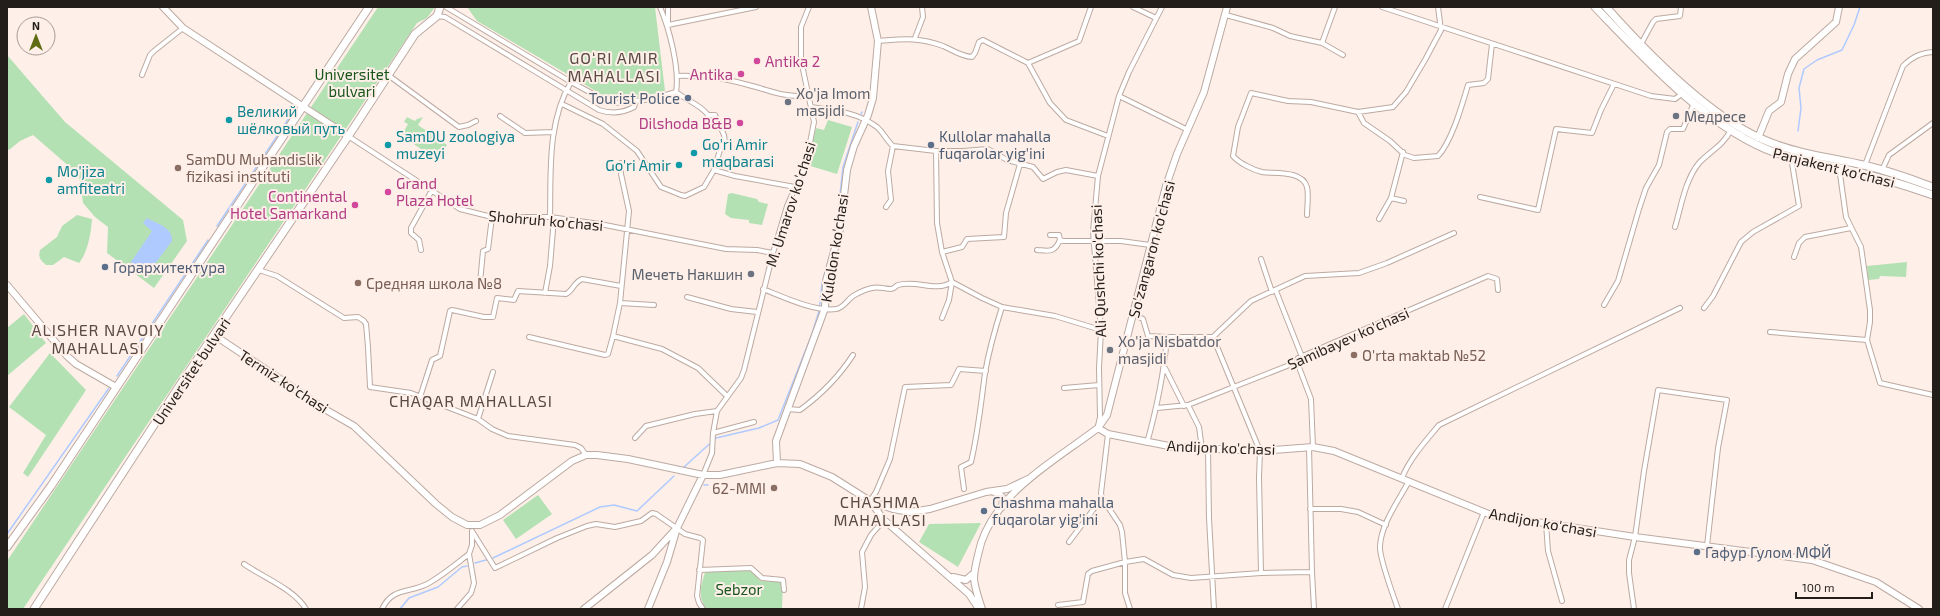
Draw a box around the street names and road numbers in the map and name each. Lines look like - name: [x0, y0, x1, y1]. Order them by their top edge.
- street label: M. Umarov ko'chasi: [761, 139, 819, 269]
- street label: Panjakent ko'chasi: [1771, 143, 1897, 192]
- street label: So'zangaron ko'chasi: [1124, 178, 1178, 320]
- street label: Kulolon ko'chasi: [817, 193, 851, 303]
- street label: Ali Qushchi ko'chasi: [1087, 204, 1110, 338]
- street label: Shohruh ko'chasi: [488, 206, 604, 234]
- street label: Samibayev ko'chasi: [1284, 303, 1412, 373]
- street label: Universitet bulvari: [148, 314, 234, 428]
- street label: Termiz ko'chasi: [236, 345, 332, 417]
- street label: Andijon ko'chasi: [1166, 436, 1276, 459]
- street label: Andijon ko'chasi: [1488, 504, 1598, 541]

